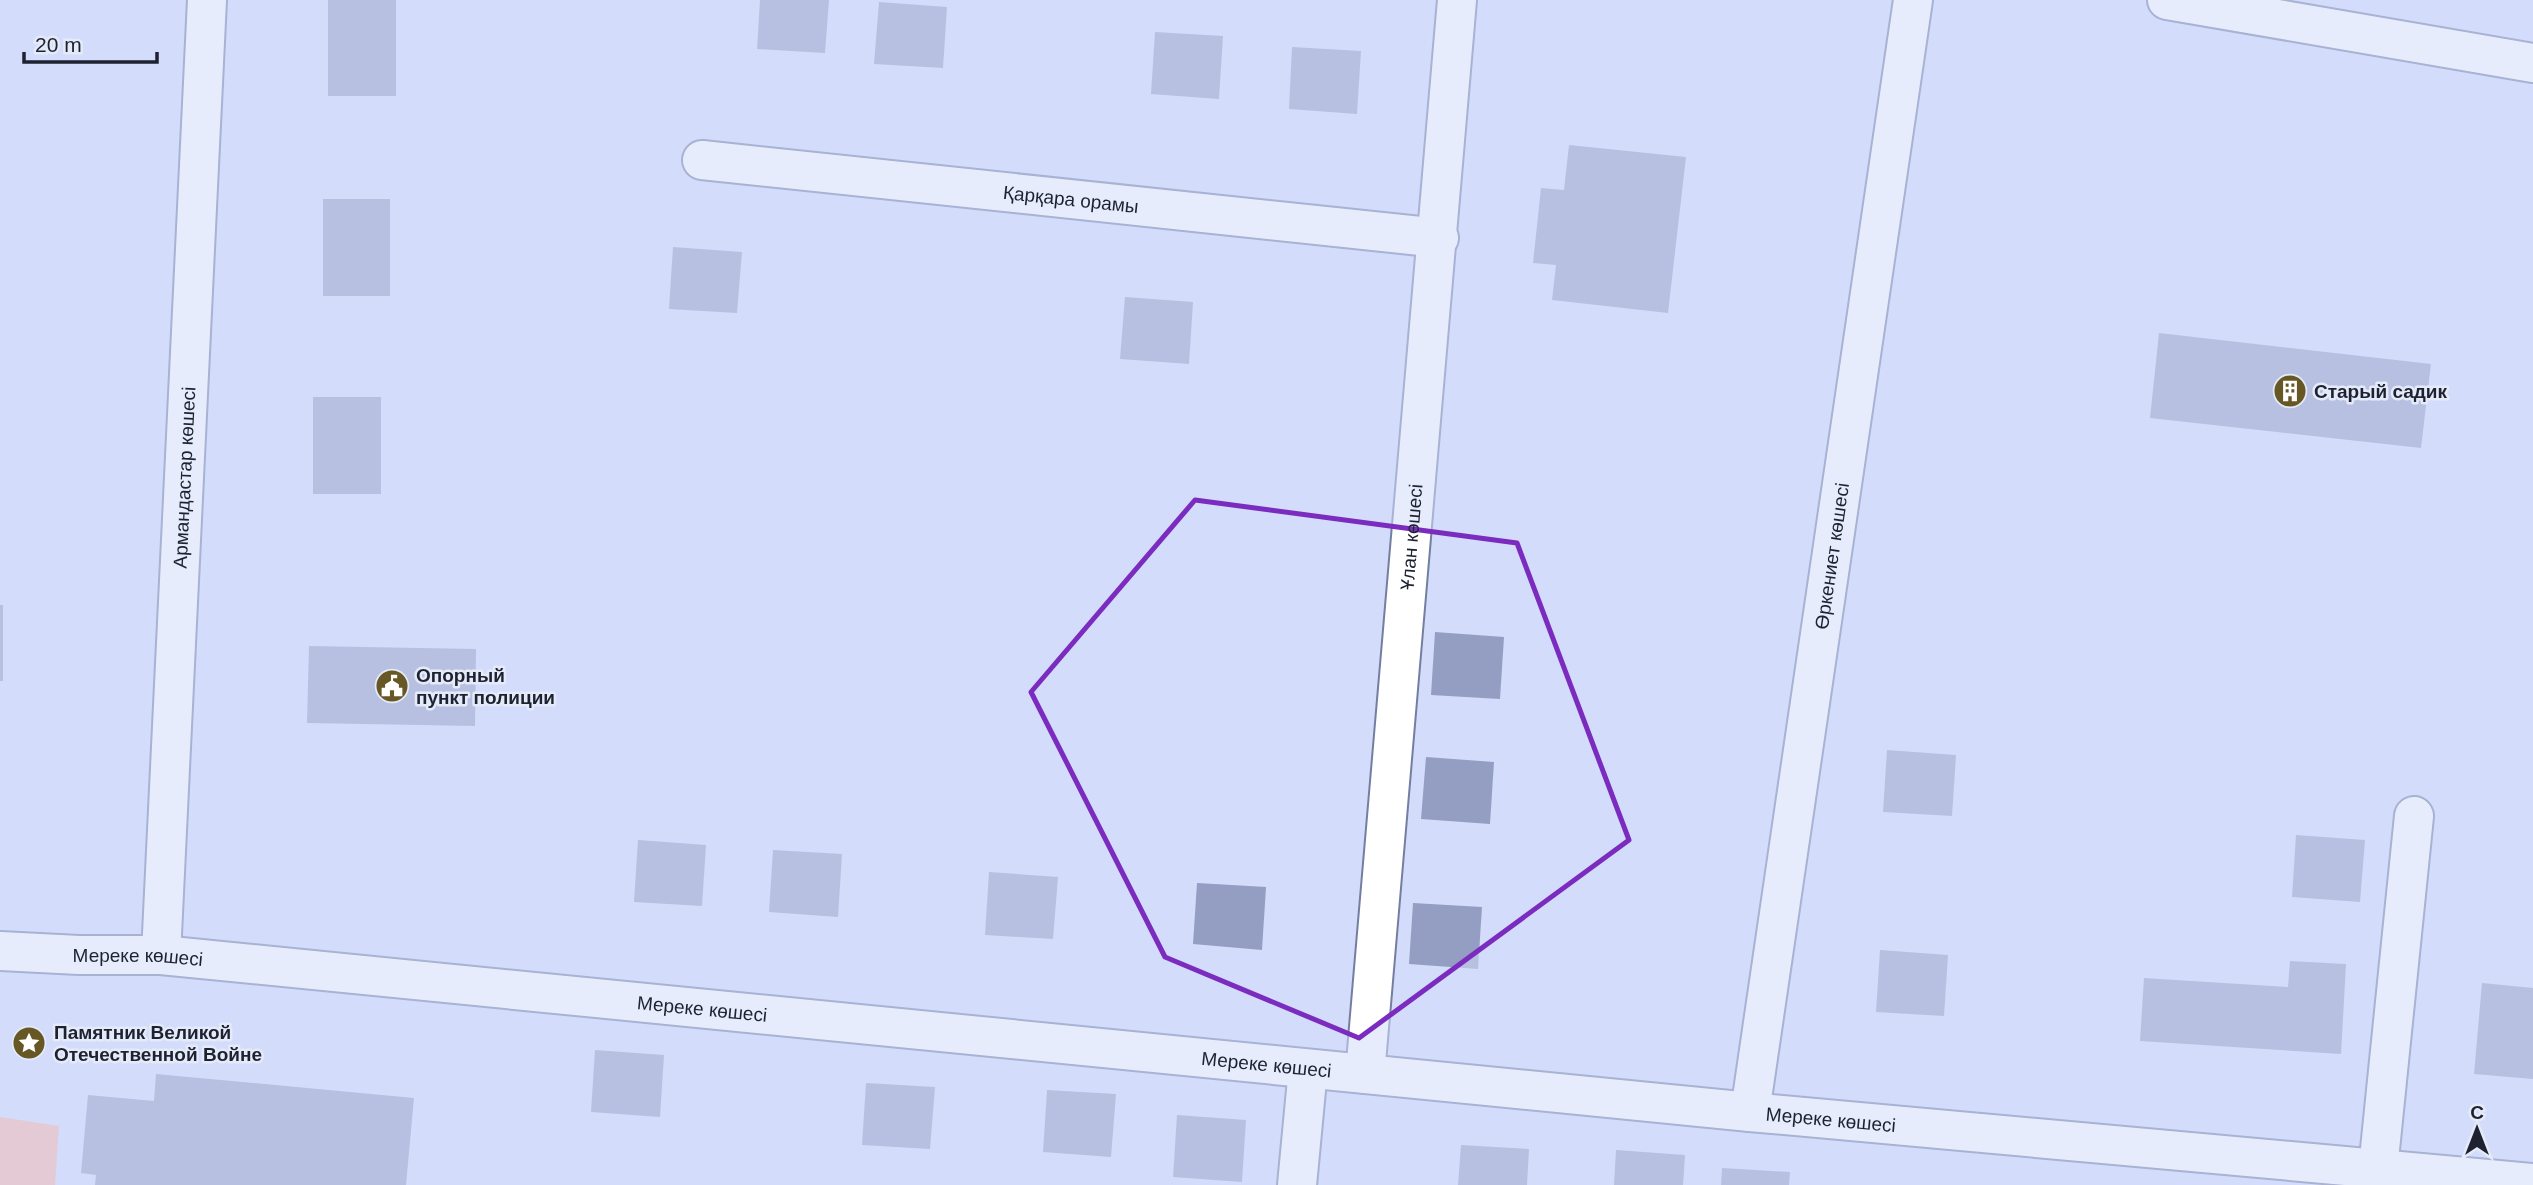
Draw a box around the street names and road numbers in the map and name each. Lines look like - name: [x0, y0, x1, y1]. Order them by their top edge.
- street label: Қарқара орамы: [1002, 181, 1140, 217]
- street label: Армандастар көшесі: [169, 386, 199, 569]
- street label: Өркениет көшесі: [1810, 481, 1853, 631]
- street label: Ұлан көшесі: [1396, 483, 1426, 591]
- street label: Мереке көшесі: [73, 945, 204, 970]
- street label: Мереке көшесі: [636, 992, 768, 1025]
- street label: Мереке көшесі: [1200, 1047, 1333, 1081]
- street label: Мереке көшесі: [1765, 1103, 1897, 1136]

